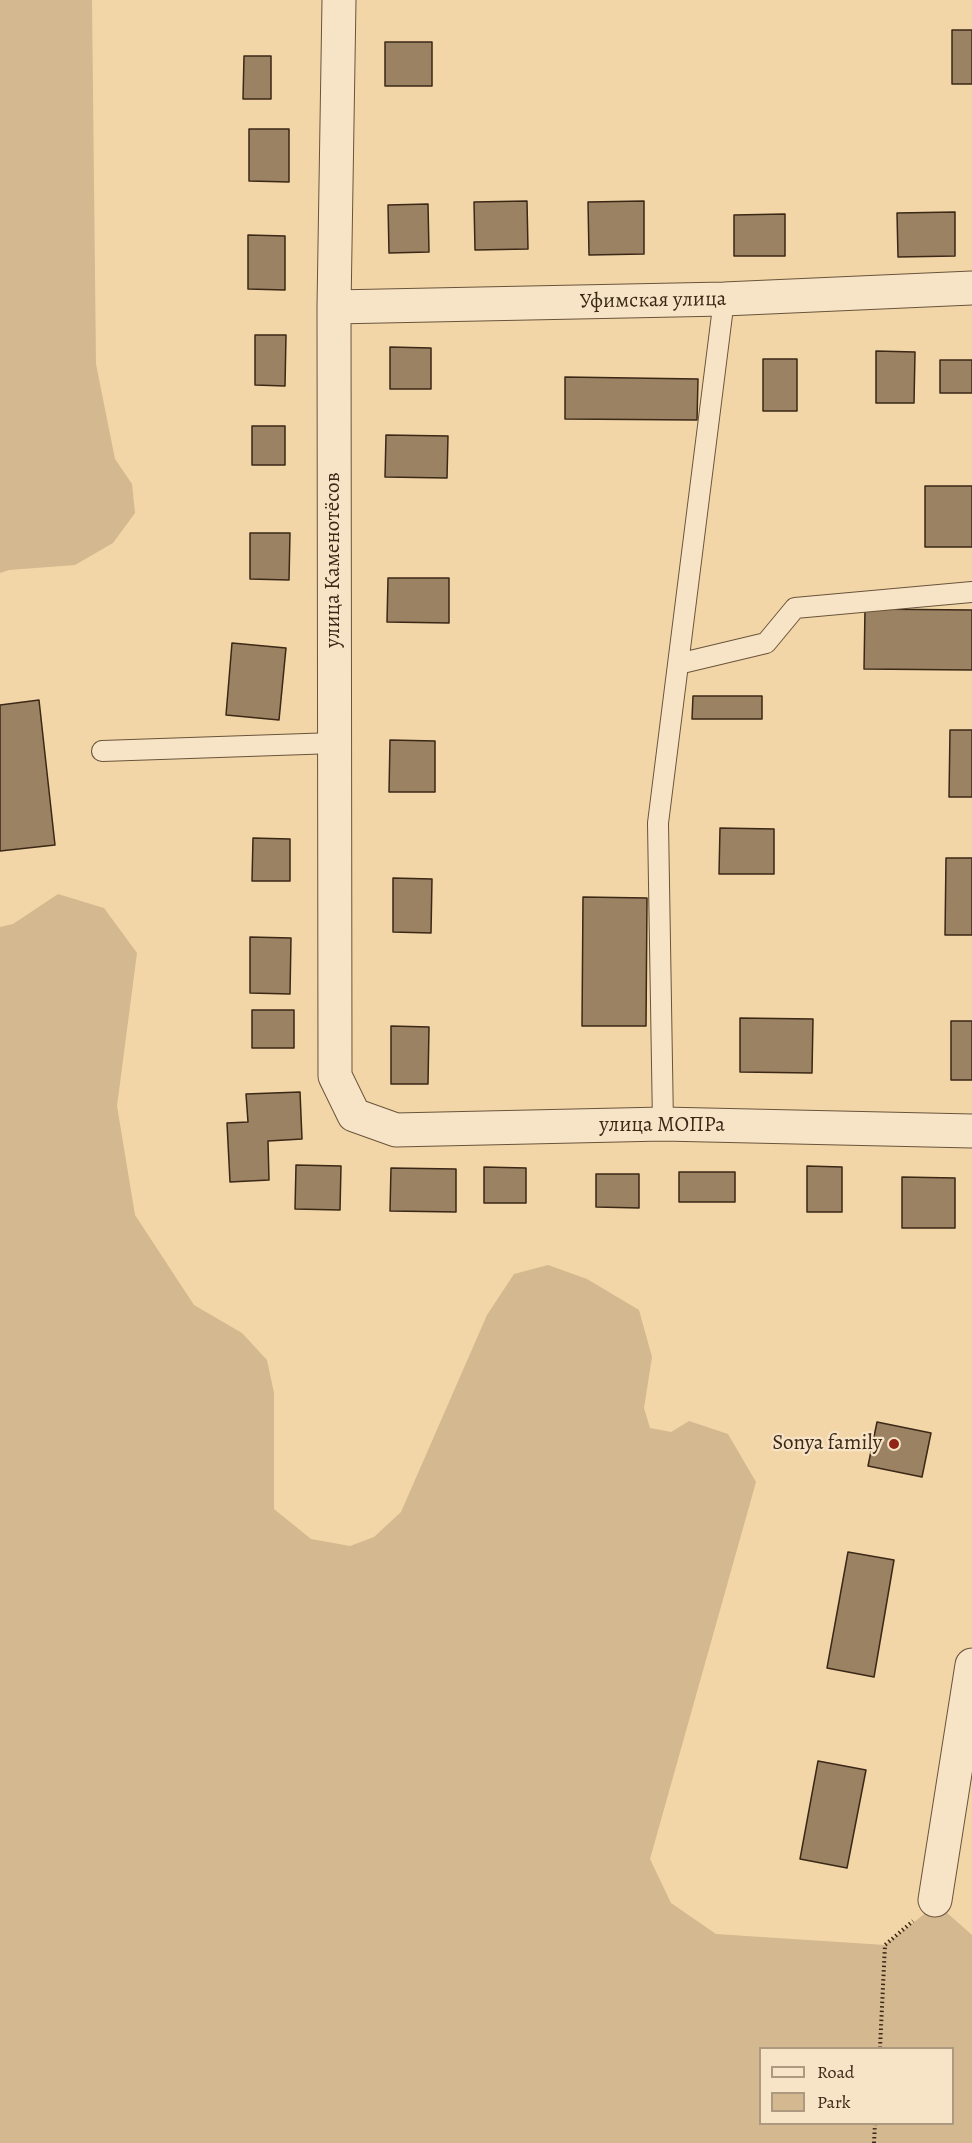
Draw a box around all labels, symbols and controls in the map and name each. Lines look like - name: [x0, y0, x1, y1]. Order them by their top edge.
- street label: Уфимская улица: [579, 287, 727, 315]
- street label: улица Каменотёсов: [321, 472, 347, 648]
- street label: улица МОПРа: [599, 1113, 725, 1139]
- place label: Sonya family: [772, 1431, 882, 1457]
- marker: Sonya family: [887, 1437, 901, 1451]
- legend: [759, 2047, 954, 2125]
- text: Road: [817, 2060, 854, 2084]
- text: Park: [817, 2090, 851, 2114]

